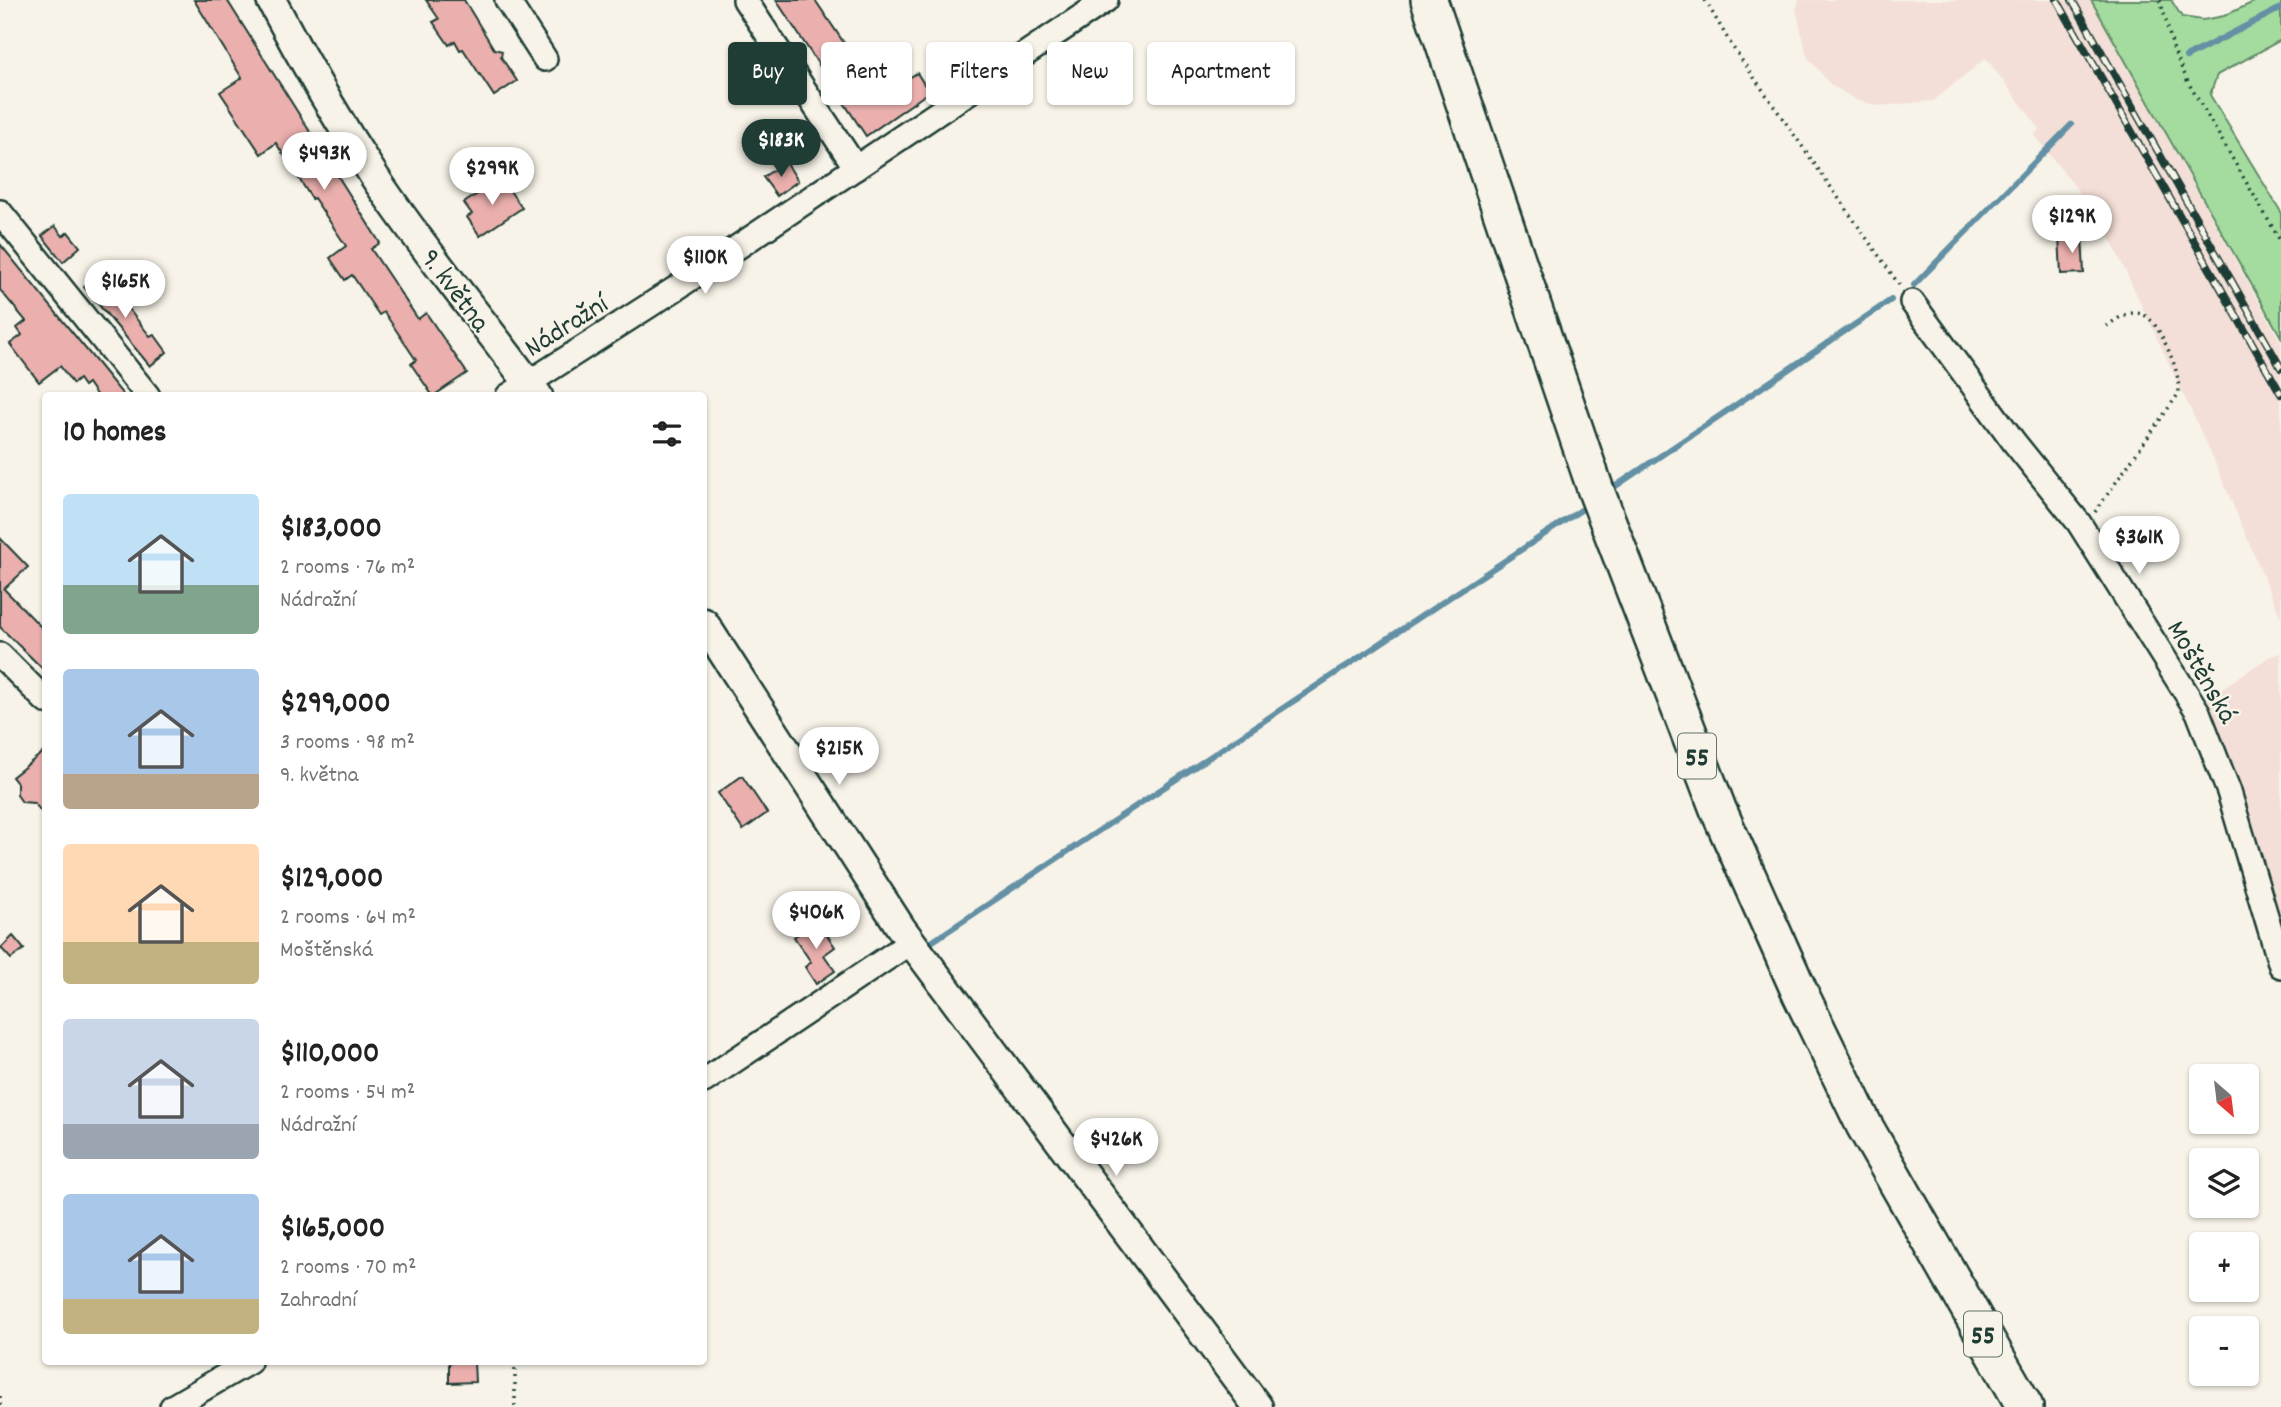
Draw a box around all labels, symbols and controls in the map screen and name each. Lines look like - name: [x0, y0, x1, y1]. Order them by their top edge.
- chip: Buy: [728, 42, 807, 105]
- chip: Rent: [821, 42, 912, 105]
- chip: Filters: [926, 42, 1033, 105]
- chip: New: [1047, 42, 1133, 105]
- chip: Apartment: [1147, 42, 1295, 105]
- pin: $183K: [732, 120, 830, 179]
- text: $183K: [758, 125, 804, 158]
- pin: $493K: [275, 132, 373, 192]
- text: $493K: [298, 138, 350, 171]
- pin: $299K: [443, 148, 541, 207]
- text: $299K: [465, 153, 519, 186]
- pin: $129K: [2023, 196, 2121, 255]
- text: $129K: [2048, 201, 2096, 234]
- pin: $110K: [656, 236, 754, 296]
- street label: 9. května: [408, 242, 498, 343]
- text: $110K: [683, 242, 727, 275]
- pin: $165K: [76, 260, 174, 320]
- text: $165K: [100, 266, 150, 299]
- street label: Nádražní: [518, 286, 619, 370]
- text: 10 homes: [63, 413, 166, 456]
- icon: filters: [648, 415, 686, 453]
- text: $183,000: [280, 509, 382, 552]
- pin: $361K: [2090, 516, 2188, 576]
- icon: home: [119, 522, 203, 606]
- text: $361K: [2115, 522, 2163, 555]
- text: 2 rooms · 76 m²: [280, 552, 415, 585]
- text: Nádražní: [280, 585, 356, 618]
- street label: Moštěnská: [2154, 614, 2245, 733]
- text: $299,000: [280, 684, 391, 727]
- icon: home: [119, 697, 203, 781]
- text: 3 rooms · 98 m²: [280, 727, 415, 760]
- pin: $215K: [790, 728, 888, 787]
- text: $215K: [815, 733, 863, 766]
- road number: 55: [1678, 734, 1716, 778]
- text: 9. května: [280, 760, 358, 793]
- text: $129,000: [280, 859, 383, 902]
- icon: home: [119, 872, 203, 956]
- pin: $406K: [767, 892, 865, 951]
- text: $406K: [788, 897, 844, 930]
- text: 2 rooms · 64 m²: [280, 902, 416, 935]
- text: Moštěnská: [280, 935, 373, 968]
- text: $110,000: [280, 1034, 379, 1077]
- icon: home: [119, 1047, 203, 1131]
- north arrow: [2189, 1064, 2259, 1134]
- map controls: [2189, 1064, 2259, 1386]
- text: 2 rooms · 54 m²: [280, 1077, 415, 1110]
- text: Nádražní: [280, 1110, 356, 1143]
- pin: $426K: [1067, 1118, 1165, 1178]
- text: $426K: [1089, 1124, 1143, 1157]
- button: layers: [2189, 1148, 2259, 1218]
- text: $165,000: [280, 1209, 385, 1252]
- icon: home: [119, 1222, 203, 1306]
- button: +: [2189, 1232, 2259, 1302]
- text: 2 rooms · 70 m²: [280, 1252, 416, 1285]
- text: Zahradní: [280, 1285, 356, 1318]
- road number: 55: [1964, 1312, 2002, 1357]
- button: −: [2189, 1316, 2259, 1386]

